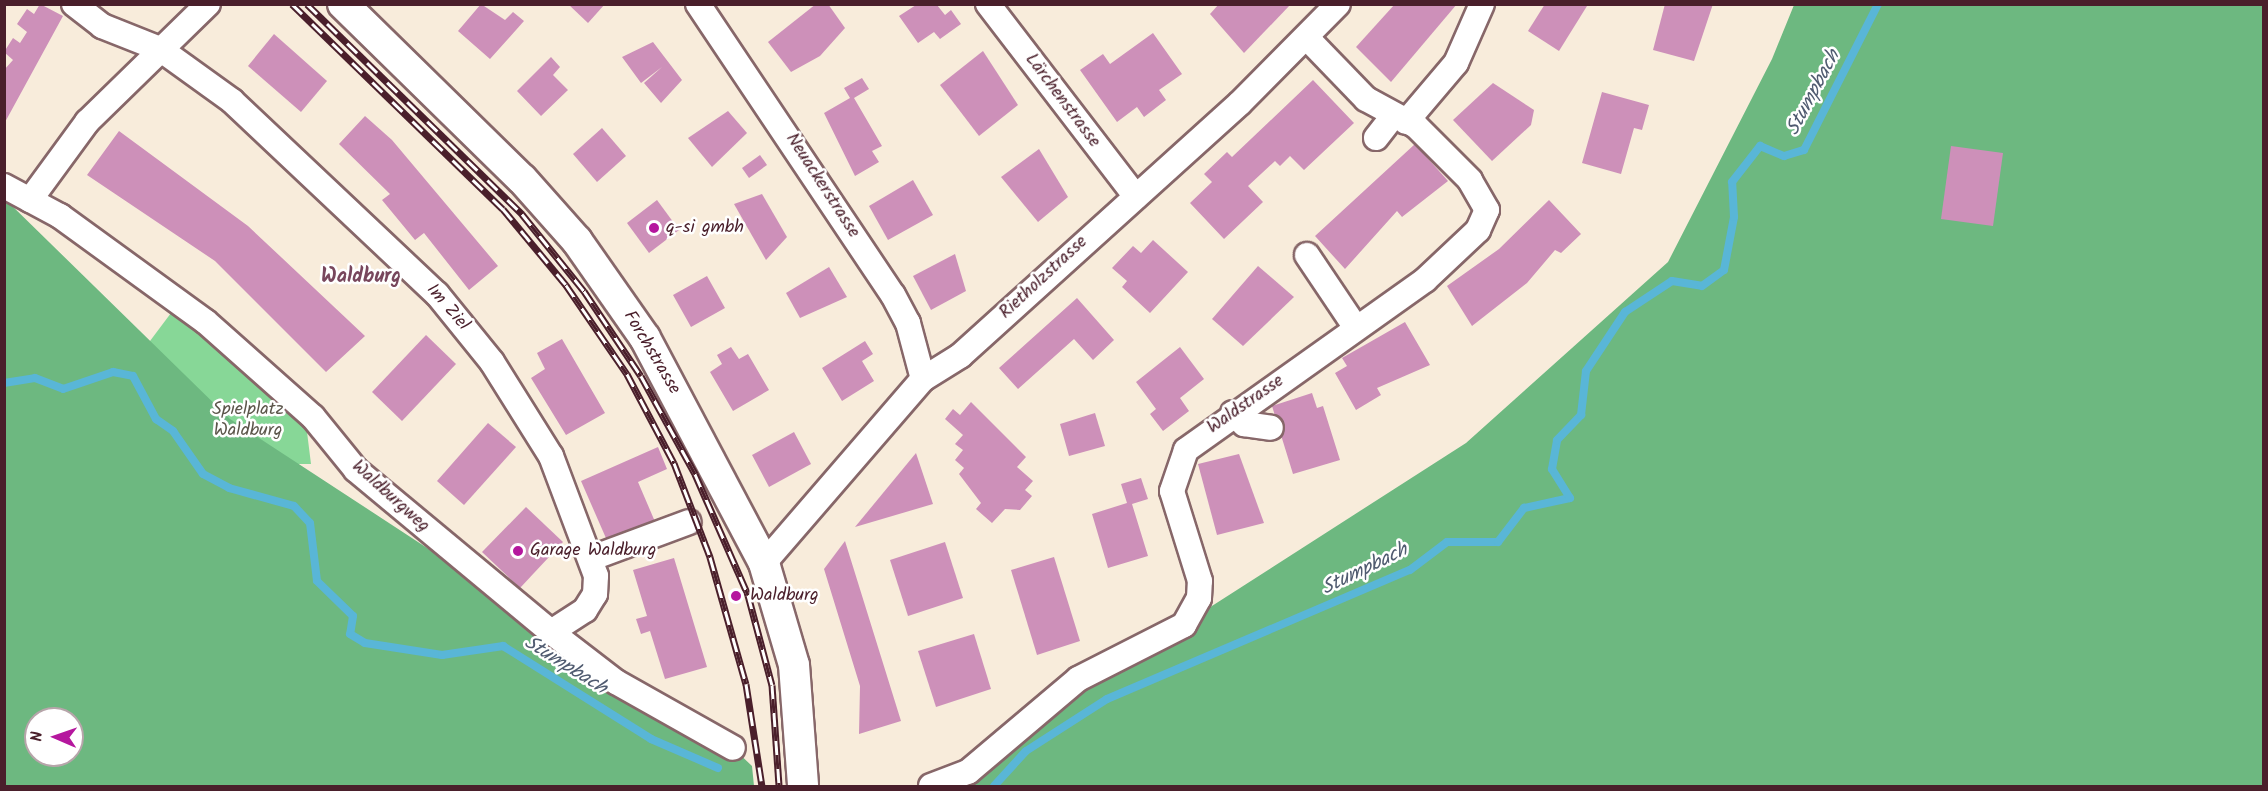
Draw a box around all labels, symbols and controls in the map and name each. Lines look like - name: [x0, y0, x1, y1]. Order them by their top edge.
- water label: Stumpbach: [1782, 46, 1846, 140]
- street label: Lärchenstrasse: [1020, 50, 1104, 152]
- street label: Neuackerstrasse: [780, 130, 864, 242]
- place label: q-si gmbh: [666, 217, 744, 239]
- marker: q-si gmbh: [647, 221, 661, 235]
- street label: Rietholzstrasse: [996, 232, 1092, 324]
- district label: Waldburg: [321, 265, 401, 289]
- street label: Im Ziel: [421, 280, 473, 336]
- street label: Forchstrasse: [618, 307, 684, 399]
- street label: Waldstrasse: [1204, 371, 1288, 439]
- park label: Spielplatz Waldburg: [212, 400, 284, 442]
- street label: Waldburgweg: [347, 456, 433, 538]
- water label: Stumpbach: [1318, 539, 1412, 601]
- place label: Garage Waldburg: [530, 540, 656, 562]
- marker: Garage Waldburg: [511, 544, 525, 558]
- place label: Waldburg: [750, 585, 819, 607]
- marker: Waldburg: [727, 587, 745, 605]
- water label: Stumpbach: [519, 631, 611, 701]
- north arrow: [24, 707, 84, 767]
- text: N: [25, 731, 50, 742]

